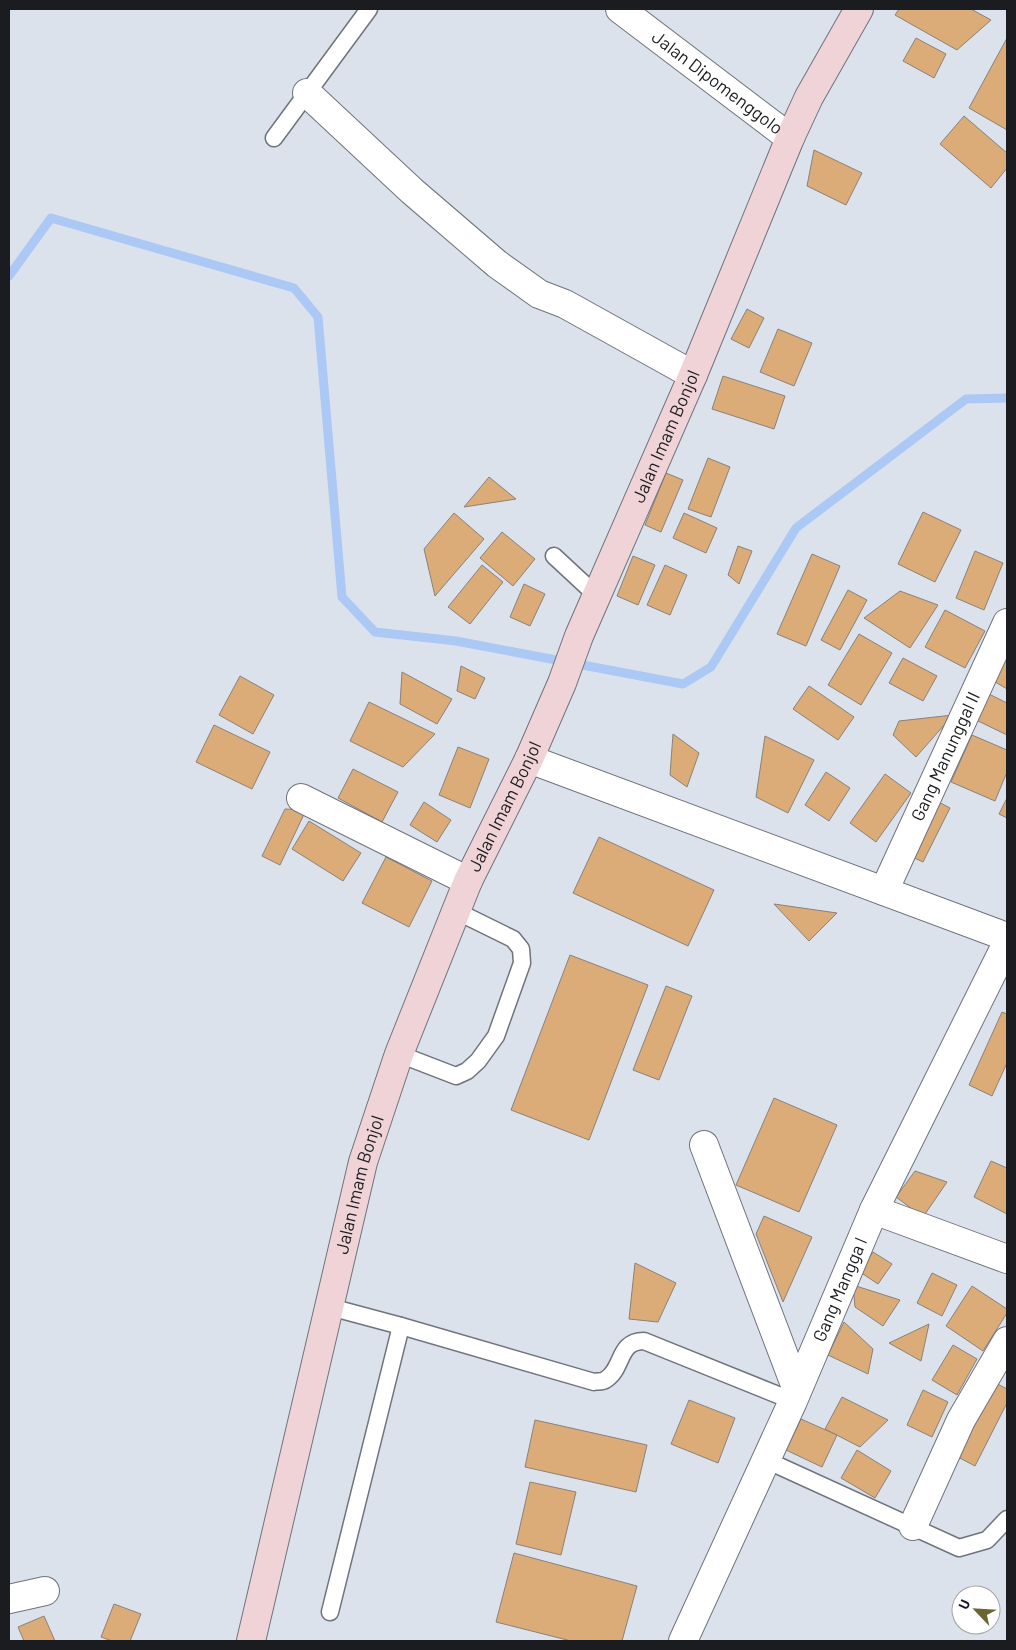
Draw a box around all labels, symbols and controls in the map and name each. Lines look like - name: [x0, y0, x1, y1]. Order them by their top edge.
- street label: Jalan Dipomenggolo: [648, 25, 788, 139]
- street label: Jalan Imam Bonjol: [627, 366, 704, 506]
- street label: Gang Manunggal II: [906, 688, 984, 824]
- street label: Jalan Imam Bonjol: [462, 738, 545, 875]
- street label: Jalan Imam Bonjol: [330, 1112, 388, 1256]
- street label: Gang Mangga I: [807, 1234, 871, 1345]
- north arrow: [951, 1585, 1001, 1635]
- text: U: [954, 1597, 973, 1612]

